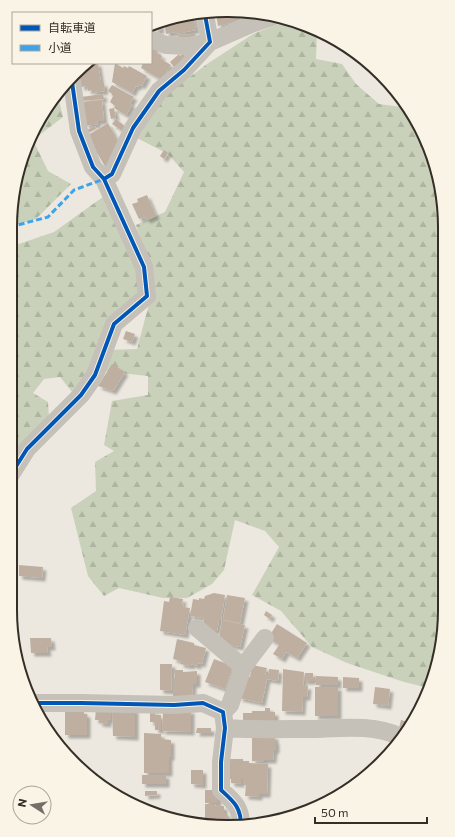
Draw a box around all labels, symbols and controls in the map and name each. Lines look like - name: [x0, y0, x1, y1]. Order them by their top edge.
- legend: [12, 12, 152, 64]
- text: 自転車道: [48, 20, 96, 34]
- text: 小道: [48, 40, 72, 54]
- north arrow: [12, 785, 52, 825]
- text: N: [15, 797, 29, 808]
- scale bar: [315, 799, 427, 825]
- text: 50 m: [321, 805, 349, 819]

